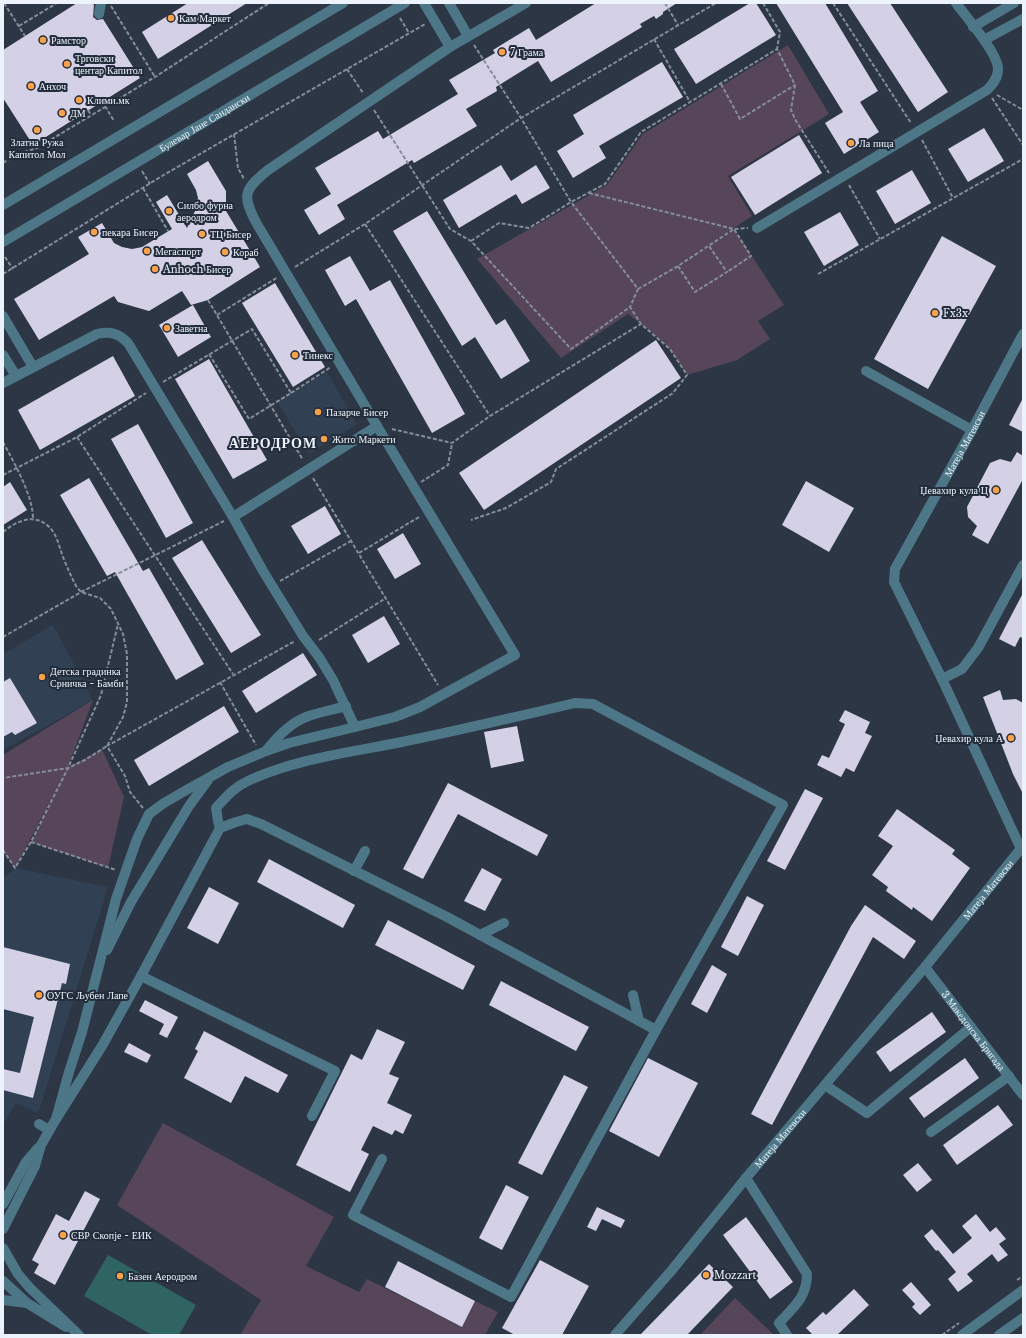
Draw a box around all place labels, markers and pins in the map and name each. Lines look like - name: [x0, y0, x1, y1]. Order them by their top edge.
- place label: Кам Маркет: [179, 12, 232, 25]
- marker: Кам Маркет: [166, 13, 176, 23]
- place label: Рамстор: [51, 34, 86, 47]
- marker: Рамстор: [38, 35, 48, 45]
- place label: 7 Грама: [510, 46, 544, 59]
- marker: 7 Грама: [497, 47, 507, 57]
- place label: Трговски центар Капитол: [75, 52, 143, 77]
- marker: Трговски центар Капитол: [62, 59, 72, 69]
- place label: Анхоч: [39, 80, 66, 93]
- marker: Анхоч: [26, 81, 36, 91]
- place label: Клими.мк: [87, 94, 130, 107]
- marker: Клими.мк: [74, 95, 84, 105]
- place label: ДМ: [70, 107, 86, 120]
- marker: ДМ: [57, 108, 67, 118]
- marker: Златна Ружа Капитол Мол: [32, 125, 42, 135]
- place label: Златна Ружа Капитол Мол: [8, 136, 66, 161]
- place label: Ла пица: [859, 137, 894, 150]
- marker: Ла пица: [846, 138, 856, 148]
- place label: Силбо фурна аеродром: [177, 199, 234, 224]
- marker: Силбо фурна аеродром: [164, 206, 174, 216]
- place label: пекара Бисер: [102, 226, 158, 239]
- marker: пекара Бисер: [89, 227, 99, 237]
- place label: ТЦ Бисер: [210, 228, 251, 241]
- marker: ТЦ Бисер: [197, 229, 207, 239]
- place label: Мегаспорт: [155, 245, 201, 258]
- marker: Мегаспорт: [142, 246, 152, 256]
- place label: Кораб: [233, 246, 259, 259]
- marker: Кораб: [220, 247, 230, 257]
- place label: Anhoch Бисер: [162, 263, 231, 276]
- marker: Anhoch Бисер: [150, 264, 160, 274]
- place label: Fx3x: [943, 307, 968, 320]
- marker: Fx3x: [930, 308, 940, 318]
- place label: Заветна: [175, 322, 208, 335]
- marker: Заветна: [162, 323, 172, 333]
- place label: Тинекс: [303, 349, 334, 362]
- marker: Тинекс: [290, 350, 300, 360]
- place label: Пазарче Бисер: [326, 406, 388, 419]
- marker: Пазарче Бисер: [313, 407, 323, 417]
- place label: Жито Маркети: [332, 433, 396, 446]
- marker: Жито Маркети: [319, 434, 329, 444]
- place label: Џевахир кула Ц: [920, 484, 988, 497]
- marker: Џевахир кула Ц: [991, 485, 1001, 495]
- place label: Детска градинка Срничка - Бамби: [50, 665, 125, 690]
- marker: Детска градинка Срничка - Бамби: [37, 672, 47, 682]
- place label: Џевахир кула А: [935, 732, 1004, 745]
- marker: Џевахир кула А: [1006, 733, 1016, 743]
- place label: ОУГС Љубен Лапе: [47, 989, 129, 1002]
- marker: ОУГС Љубен Лапе: [34, 990, 44, 1000]
- place label: СВР Скопје - ЕИК: [71, 1229, 152, 1242]
- marker: СВР Скопје - ЕИК: [58, 1230, 68, 1240]
- place label: Mozzart: [714, 1269, 757, 1282]
- place label: Базен Аеродром: [128, 1270, 198, 1283]
- marker: Mozzart: [701, 1270, 711, 1280]
- marker: Базен Аеродром: [115, 1271, 125, 1281]

